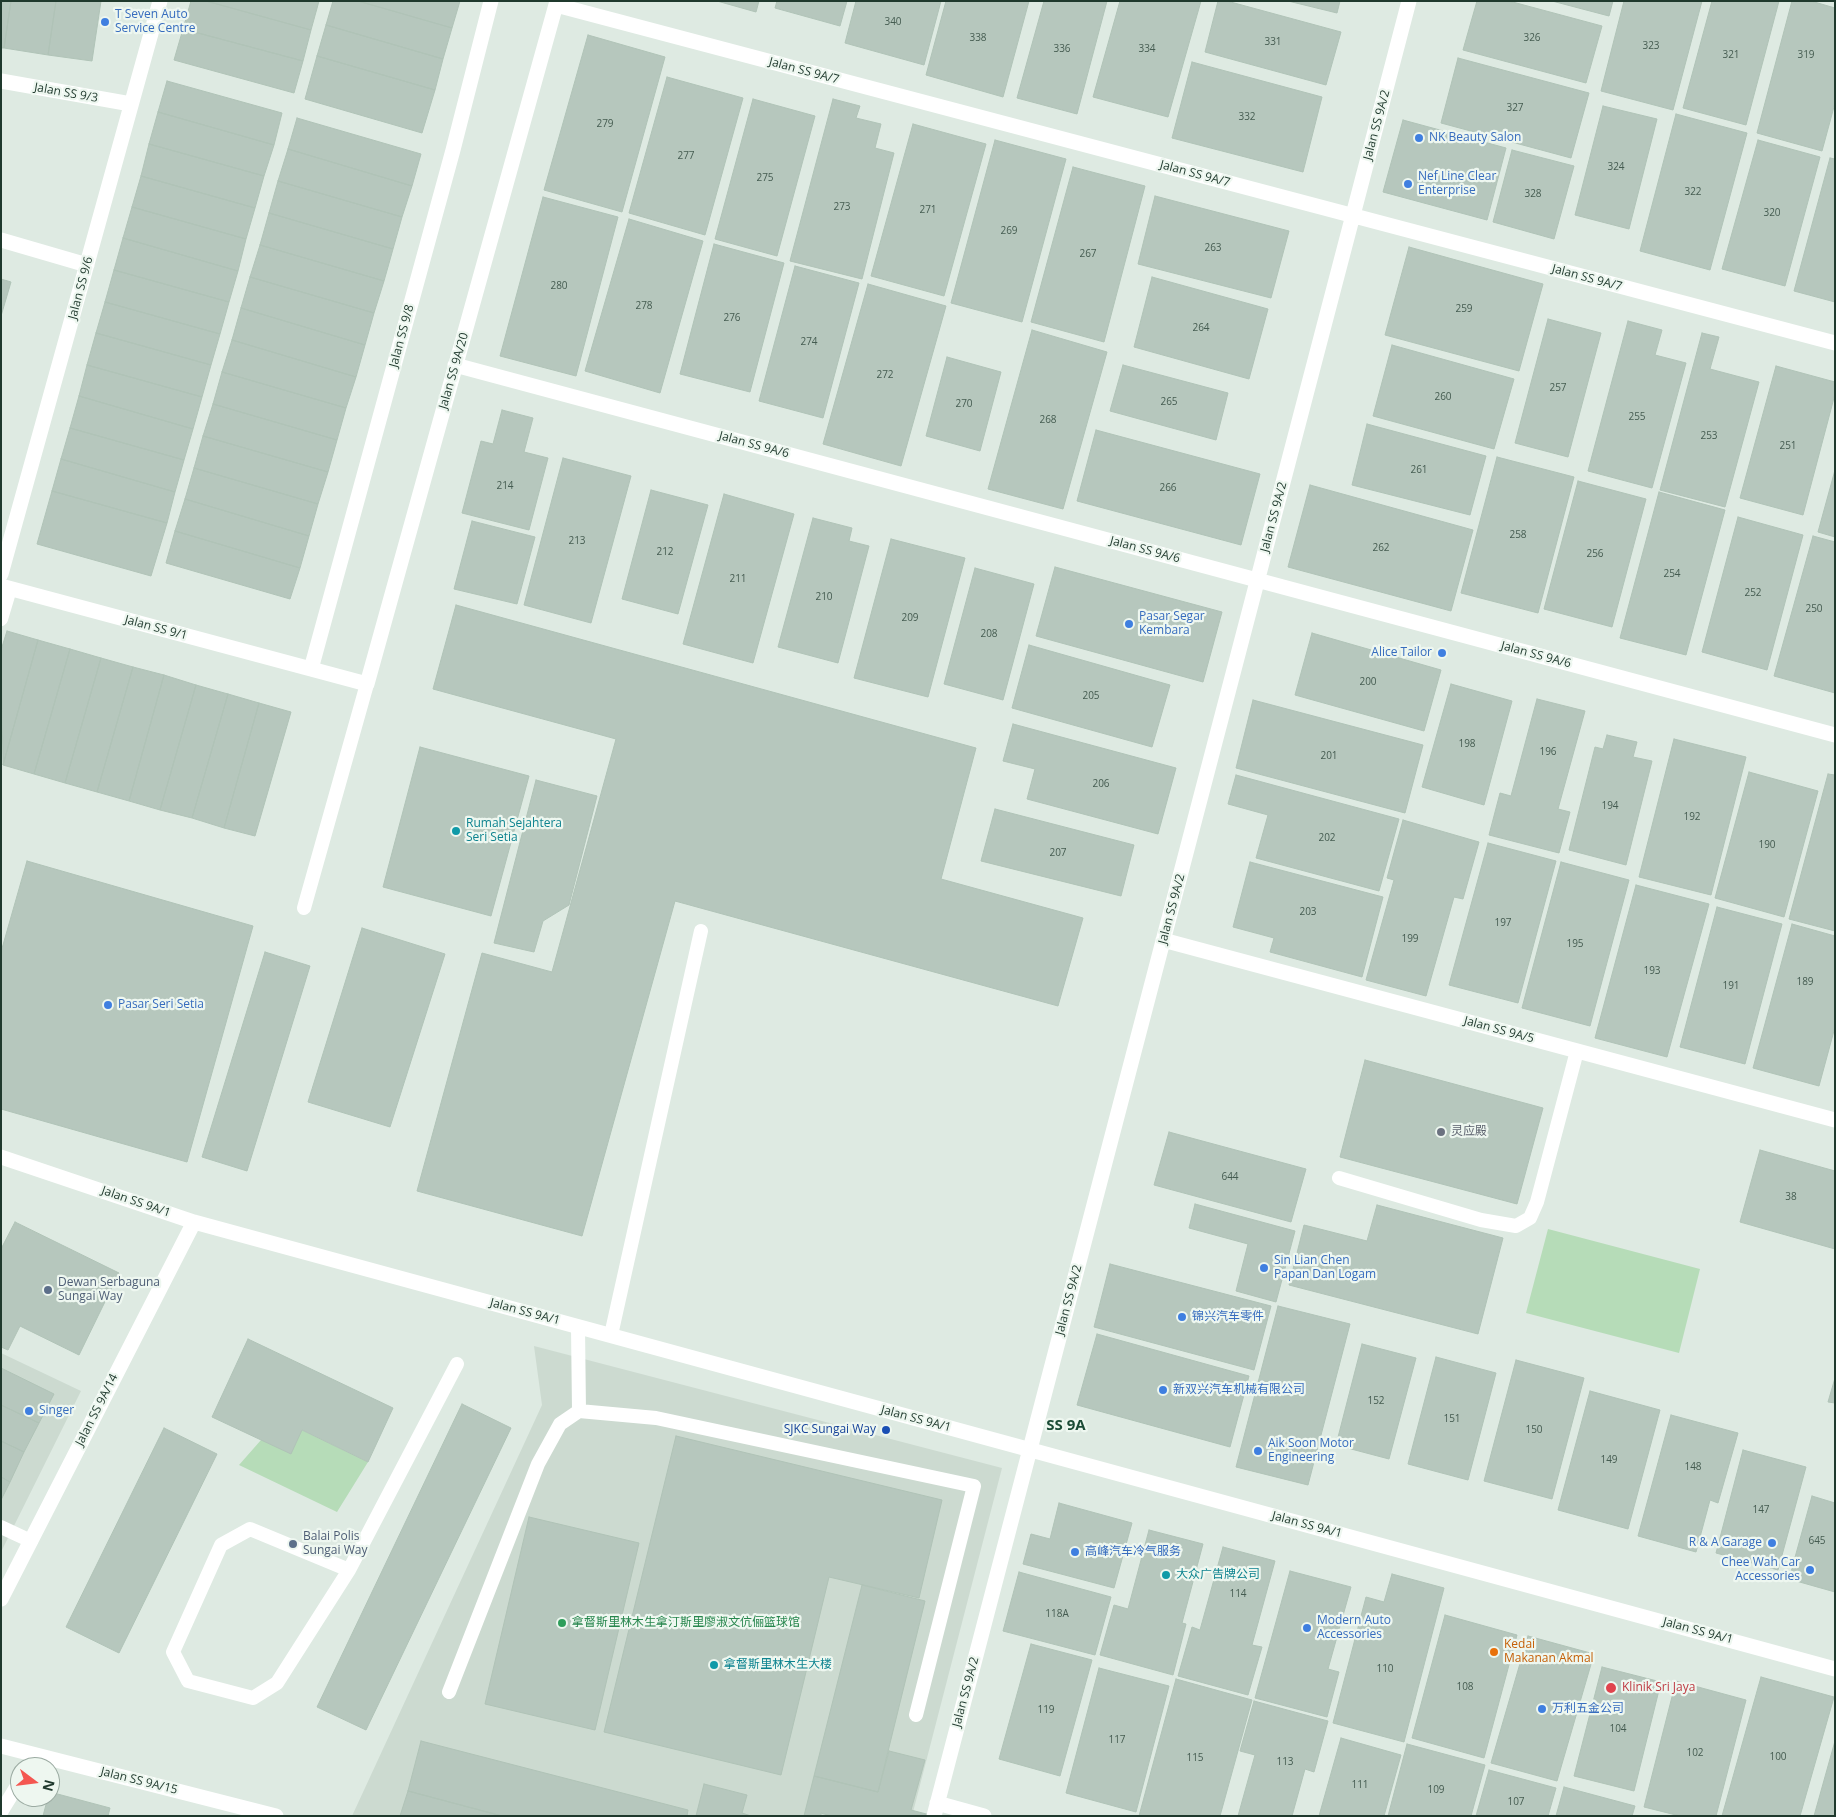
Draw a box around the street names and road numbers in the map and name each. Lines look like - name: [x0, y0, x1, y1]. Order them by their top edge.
- street label: Jalan SS 9A/7: [767, 55, 841, 87]
- street label: Jalan SS 9/3: [33, 80, 99, 106]
- street label: Jalan SS 9A/2: [1361, 88, 1393, 162]
- street label: Jalan SS 9A/7: [1158, 158, 1232, 190]
- street label: Jalan SS 9/6: [66, 255, 96, 321]
- street label: Jalan SS 9A/7: [1550, 262, 1624, 294]
- street label: Jalan SS 9/8: [387, 303, 417, 369]
- street label: Jalan SS 9A/20: [436, 331, 472, 411]
- street label: Jalan SS 9A/6: [717, 429, 791, 461]
- street label: Jalan SS 9A/2: [1258, 480, 1290, 554]
- street label: Jalan SS 9A/6: [1108, 534, 1182, 566]
- street label: Jalan SS 9/1: [123, 613, 189, 643]
- street label: Jalan SS 9A/6: [1499, 639, 1573, 671]
- street label: Jalan SS 9A/2: [1156, 872, 1188, 946]
- street label: Jalan SS 9A/5: [1462, 1014, 1536, 1046]
- street label: Jalan SS 9A/1: [100, 1183, 172, 1221]
- street label: Jalan SS 9A/2: [1053, 1263, 1085, 1337]
- street label: Jalan SS 9A/1: [488, 1296, 562, 1328]
- street label: Jalan SS 9A/14: [73, 1372, 121, 1448]
- street label: Jalan SS 9A/1: [879, 1403, 953, 1435]
- street label: Jalan SS 9A/1: [1270, 1509, 1344, 1541]
- street label: Jalan SS 9A/1: [1661, 1615, 1735, 1647]
- street label: Jalan SS 9A/2: [950, 1655, 982, 1729]
- street label: Jalan SS 9A/15: [99, 1764, 179, 1798]

